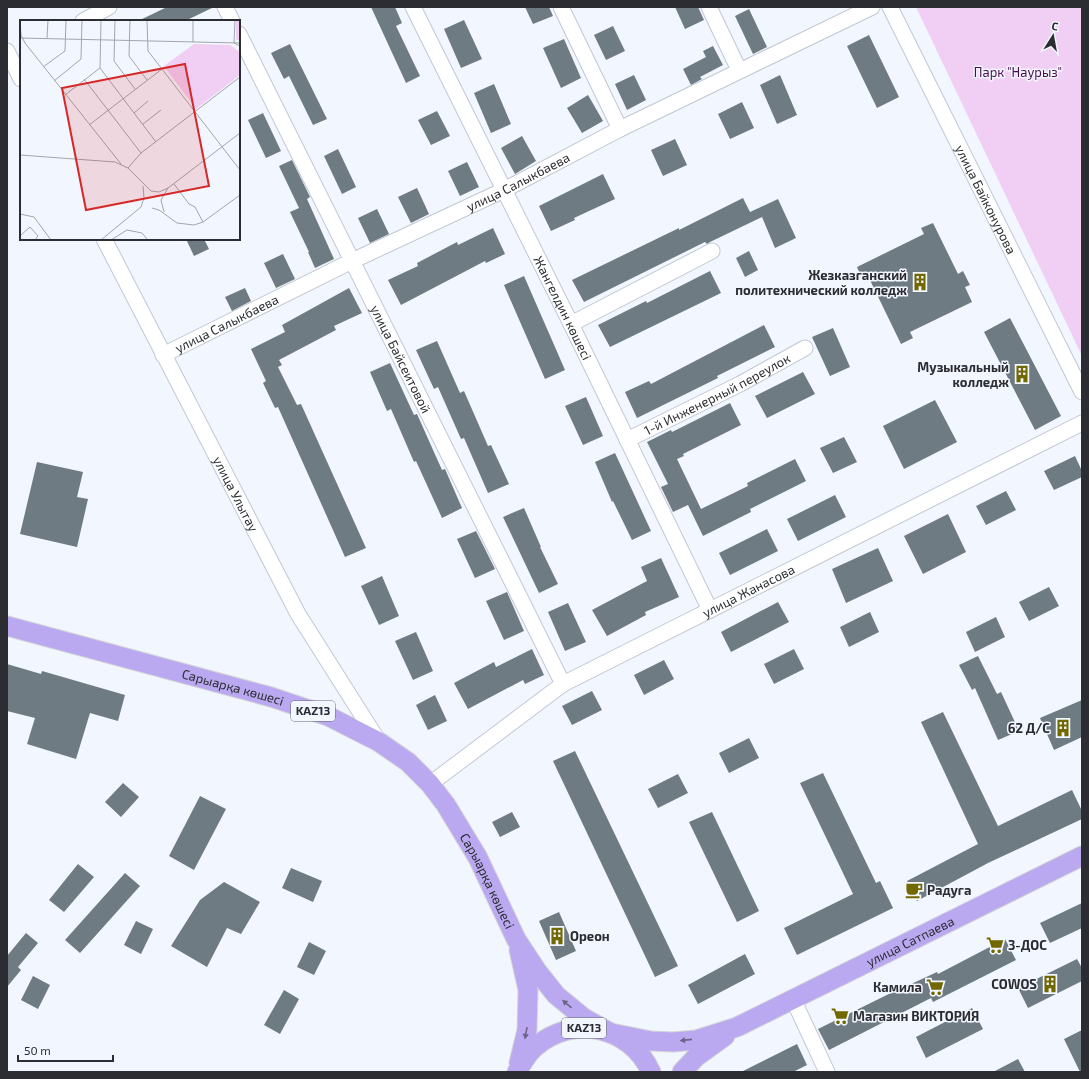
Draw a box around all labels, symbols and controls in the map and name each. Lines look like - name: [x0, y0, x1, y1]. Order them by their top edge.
- north arrow: [1033, 16, 1073, 56]
- text: С: [1051, 19, 1060, 33]
- inset map: [20, 20, 240, 240]
- park label: Парк "Наурыз": [974, 64, 1062, 80]
- street label: улица Байконурова: [952, 142, 1020, 257]
- street label: улица Салыкбаева: [464, 149, 572, 214]
- street label: Жангелдин көшесі: [530, 253, 595, 362]
- place label: Жезказганский политехнический колледж: [735, 267, 907, 298]
- building icon: Жезказганский политехнический колледж: [910, 272, 930, 292]
- street label: улица Салыкбаева: [172, 291, 281, 356]
- street label: улица Байсеитовой: [367, 302, 435, 416]
- street label: 1-й Инженерный переулок: [641, 350, 793, 438]
- place label: Музыкальный колледж: [917, 359, 1009, 390]
- building icon: Музыкальный колледж: [1012, 364, 1032, 384]
- street label: улица Улытау: [210, 453, 262, 534]
- street label: улица Жанасова: [700, 561, 797, 621]
- street label: Сарыарқа көшесі: [180, 665, 286, 709]
- road number: KAZ13: [291, 701, 335, 721]
- building icon: 62 Д/С: [1053, 718, 1073, 738]
- place label: 62 Д/С: [1008, 720, 1050, 736]
- street label: Сарыарқа көшесі: [457, 830, 518, 931]
- cafe icon: Радуга: [904, 880, 924, 900]
- place label: Радуга: [927, 882, 971, 898]
- street label: улица Сатпаева: [863, 913, 957, 970]
- building icon: Ореон: [547, 926, 567, 946]
- place label: Ореон: [570, 928, 610, 944]
- supermarket icon: 3-ДОС: [985, 935, 1005, 955]
- place label: 3-ДОС: [1008, 937, 1047, 953]
- building icon: COWOS: [1040, 974, 1060, 994]
- place label: COWOS: [991, 976, 1037, 992]
- supermarket icon: Камила: [925, 977, 945, 997]
- place label: Камила: [873, 979, 922, 995]
- one-way arrow: [562, 999, 573, 1008]
- supermarket icon: Магазин ВИКТОРИЯ: [830, 1006, 850, 1026]
- place label: Магазин ВИКТОРИЯ: [853, 1008, 979, 1024]
- road number: KAZ13: [562, 1018, 606, 1038]
- one-way arrow: [523, 1027, 529, 1039]
- scale bar: [18, 1037, 113, 1063]
- one-way arrow: [680, 1037, 692, 1044]
- text: 50 m: [24, 1043, 51, 1057]

